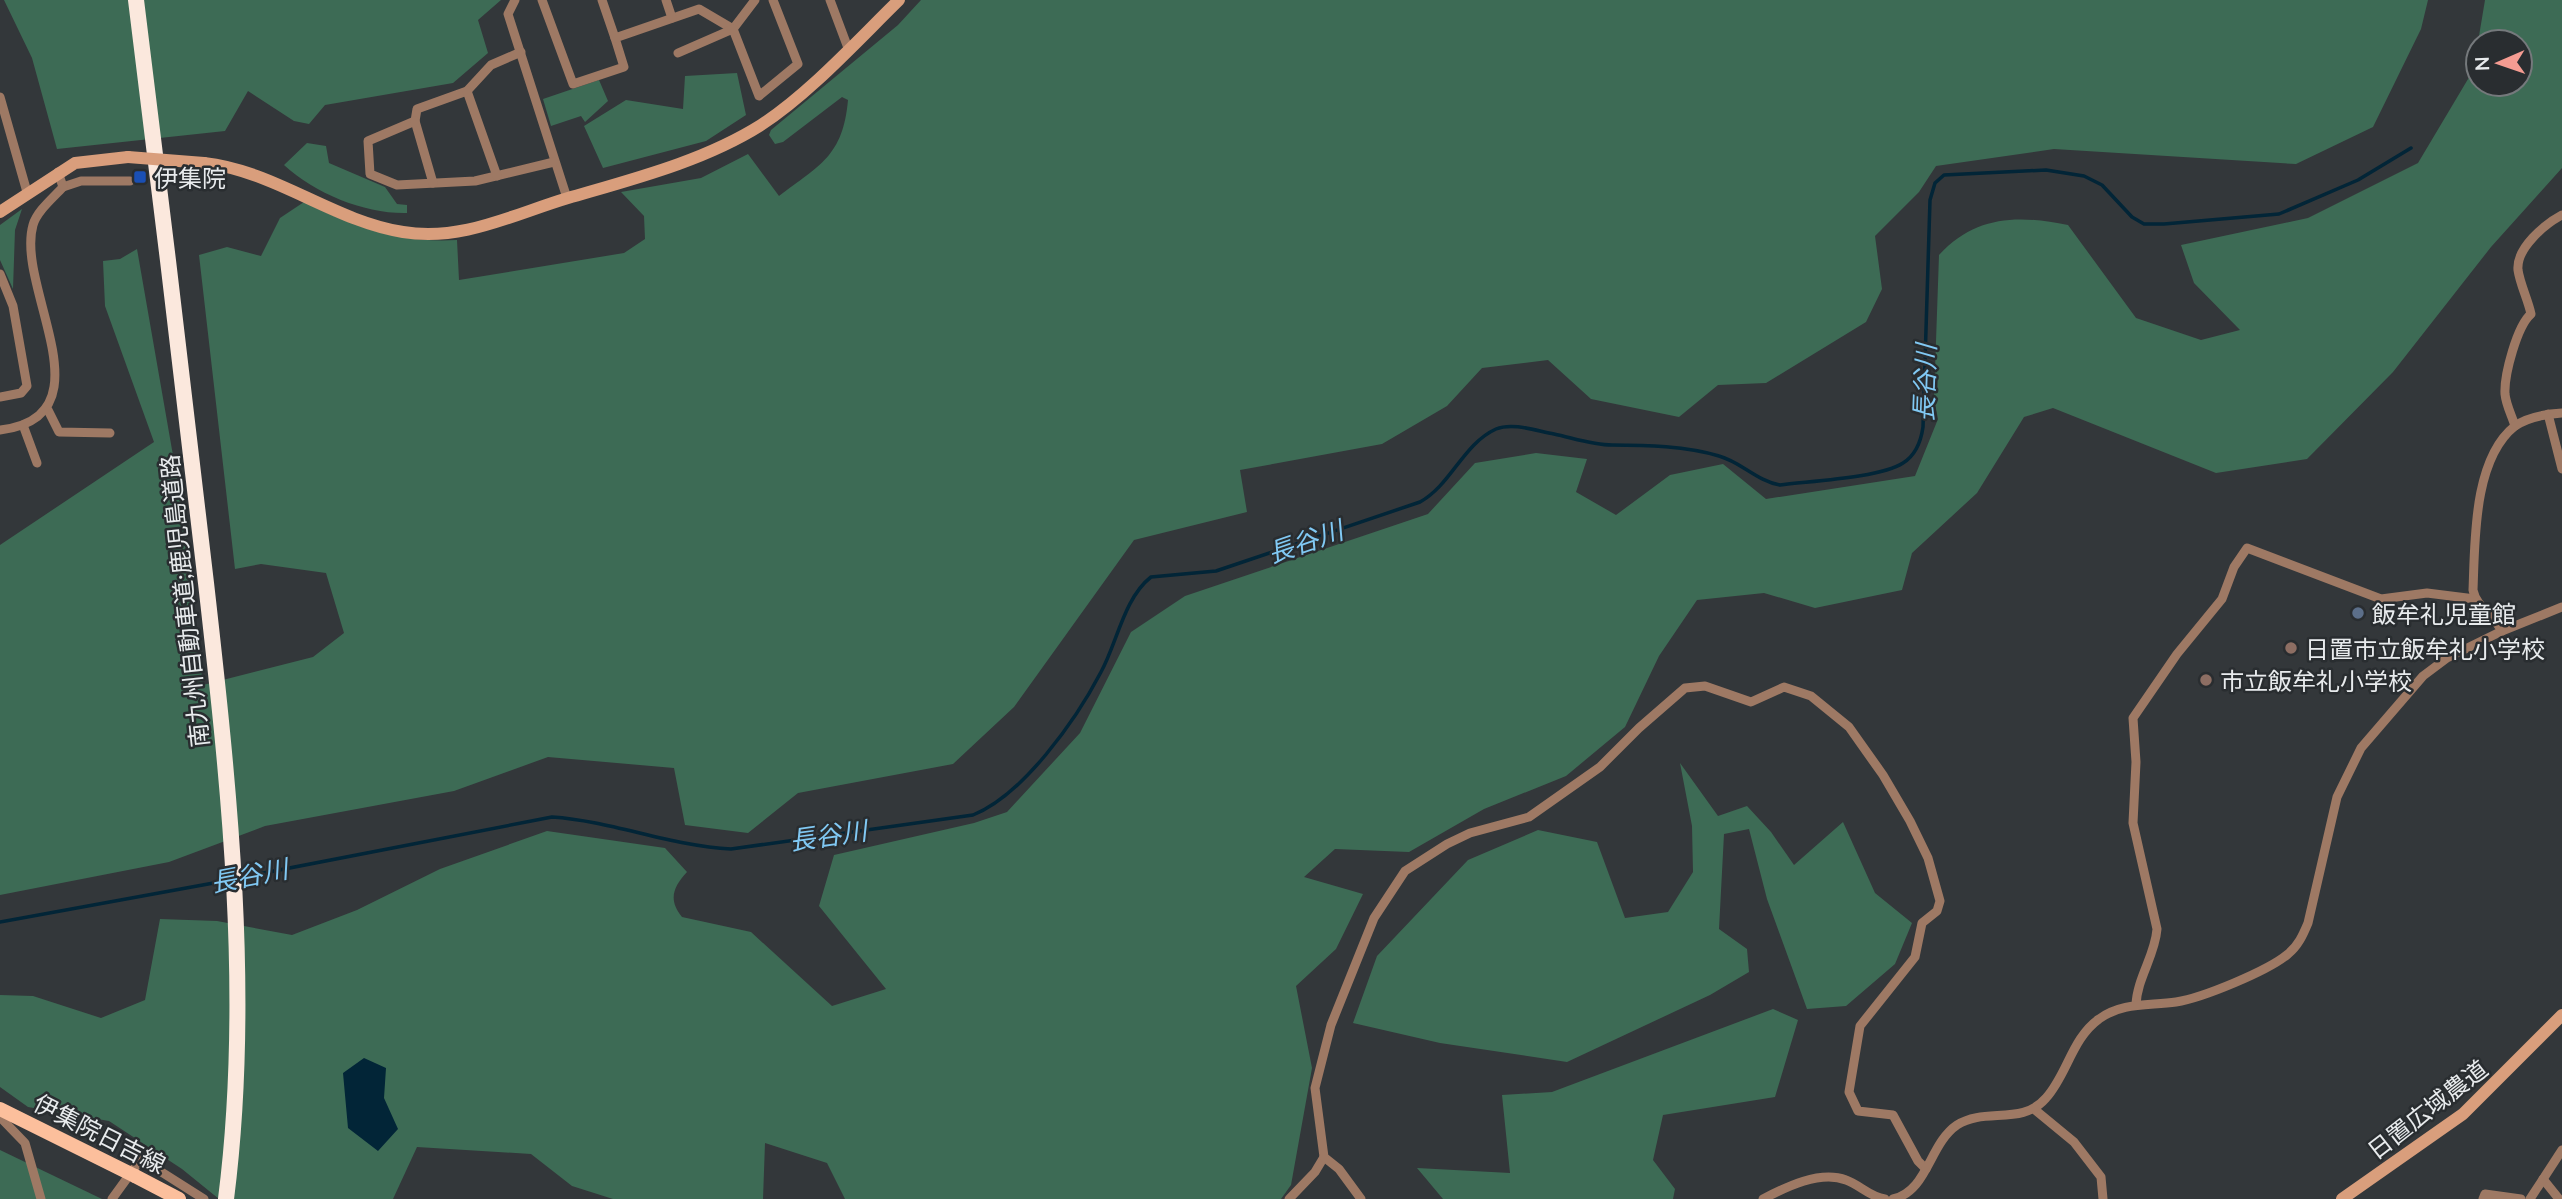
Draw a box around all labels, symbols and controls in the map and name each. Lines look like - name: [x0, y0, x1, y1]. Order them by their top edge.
- north arrow: [2464, 28, 2534, 98]
- text: N: [2470, 56, 2493, 71]
- place label: 伊集院: [154, 163, 226, 192]
- marker: 伊集院: [132, 169, 148, 185]
- water label: 長谷川: [1907, 340, 1941, 423]
- street label: 南九州自動車道;鹿児島道路: [154, 453, 214, 749]
- water label: 長谷川: [1263, 512, 1350, 569]
- place label: 飯牟礼児童館: [2372, 599, 2516, 628]
- marker: 飯牟礼児童館: [2350, 605, 2366, 621]
- place label: 日置市立飯牟礼小学校: [2305, 634, 2545, 663]
- marker: 日置市立飯牟礼小学校: [2283, 640, 2299, 656]
- place label: 市立飯牟礼小学校: [2220, 666, 2412, 695]
- marker: 市立飯牟礼小学校: [2198, 672, 2214, 688]
- water label: 長谷川: [787, 813, 872, 856]
- water label: 長谷川: [208, 851, 293, 898]
- street label: 日置広域農道: [2361, 1053, 2493, 1165]
- street label: 伊集院日吉線: [29, 1087, 171, 1179]

